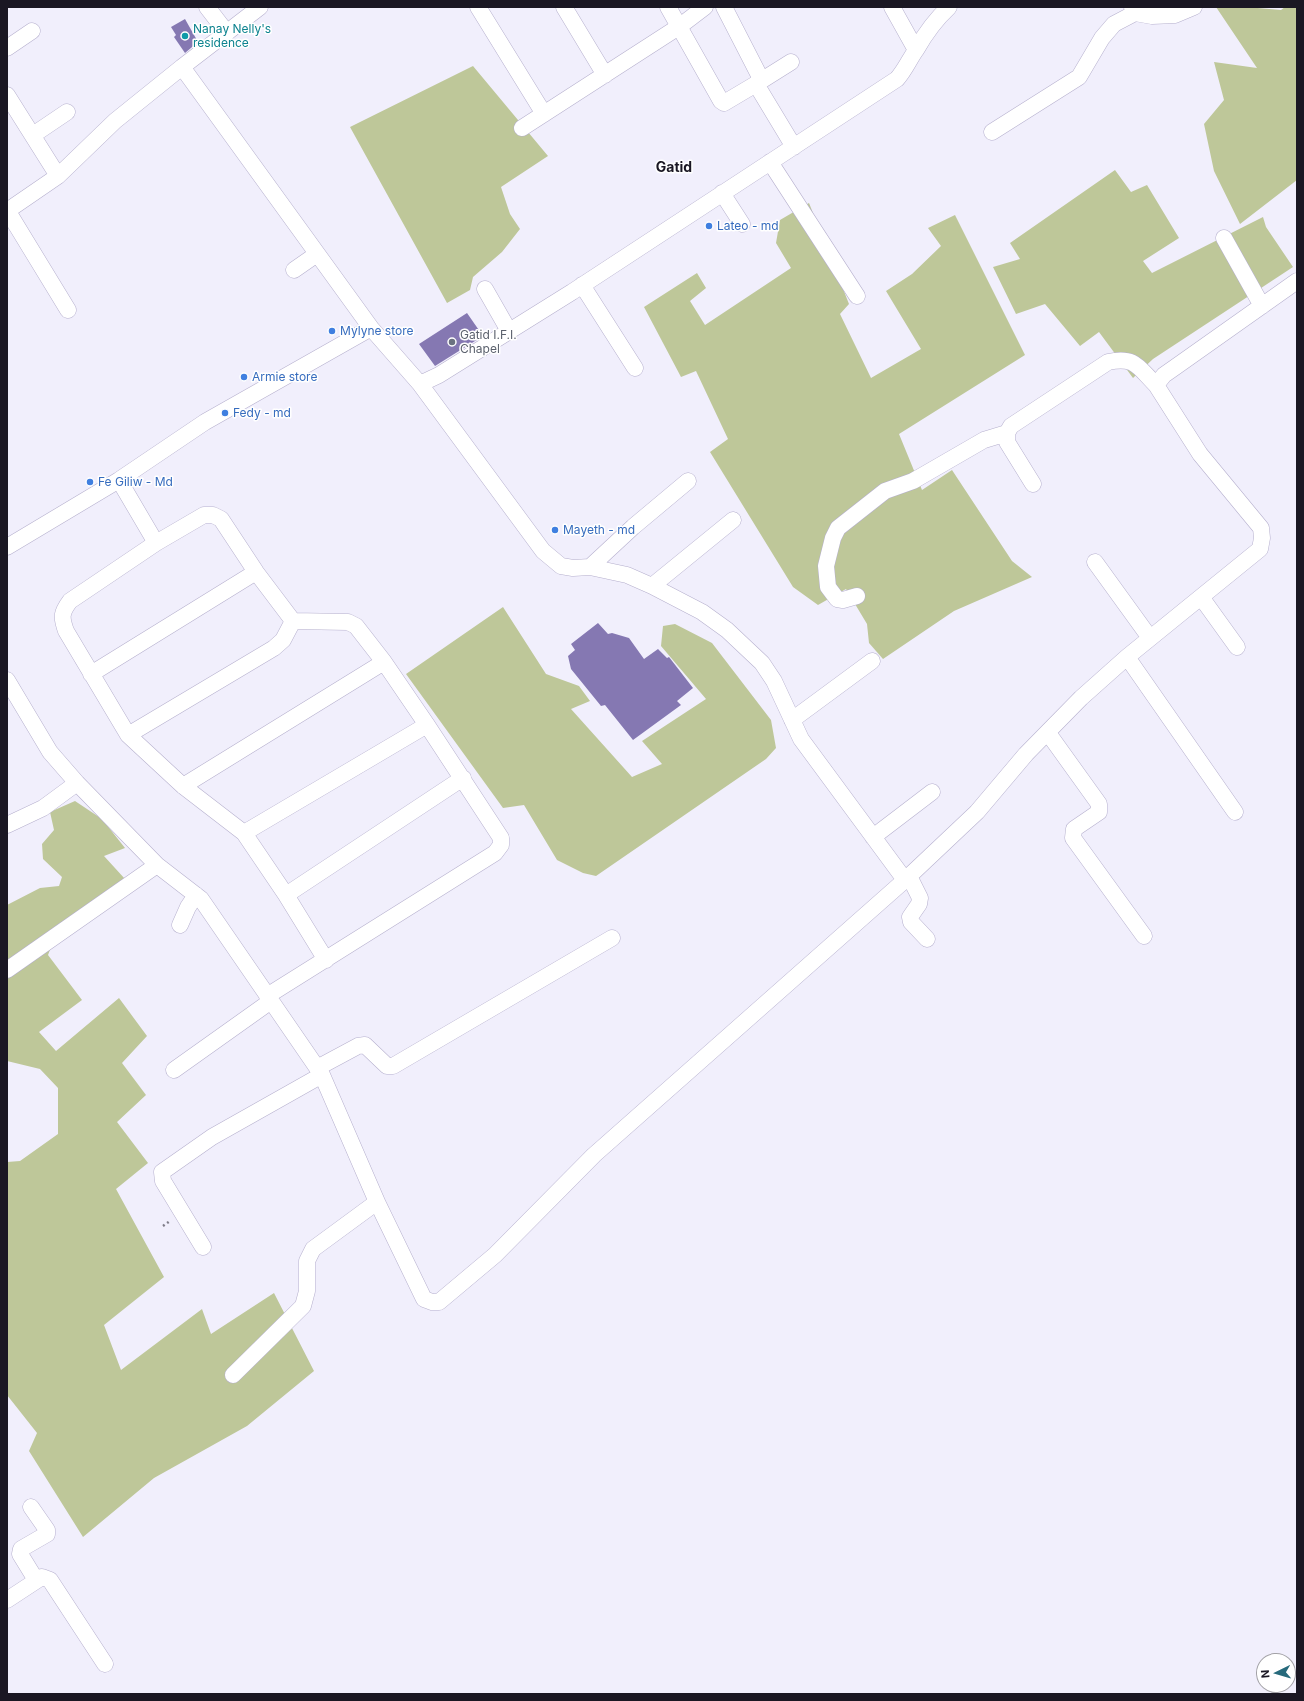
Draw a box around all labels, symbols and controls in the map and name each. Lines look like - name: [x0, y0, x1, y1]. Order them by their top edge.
- place label: Nanay Nelly's residence: [193, 22, 271, 50]
- marker: Nanay Nelly's residence: [180, 31, 190, 41]
- district label: Gatid: [656, 160, 692, 176]
- place label: Lateo - md: [717, 219, 779, 233]
- marker: Lateo - md: [704, 221, 714, 231]
- place label: Mylyne store: [340, 324, 414, 338]
- marker: Mylyne store: [327, 326, 337, 336]
- place label: Gatid I.F.I. Chapel: [460, 328, 517, 356]
- marker: Gatid I.F.I. Chapel: [447, 337, 457, 347]
- place label: Armie store: [252, 370, 317, 384]
- marker: Armie store: [239, 372, 249, 382]
- place label: Fedy - md: [233, 406, 291, 420]
- marker: Fedy - md: [220, 408, 230, 418]
- place label: Fe Giliw - Md: [98, 475, 173, 489]
- marker: Fe Giliw - Md: [85, 477, 95, 487]
- place label: Mayeth - md: [563, 523, 635, 537]
- marker: Mayeth - md: [550, 525, 560, 535]
- north arrow: [1256, 1653, 1296, 1693]
- text: N: [1258, 1669, 1272, 1679]

